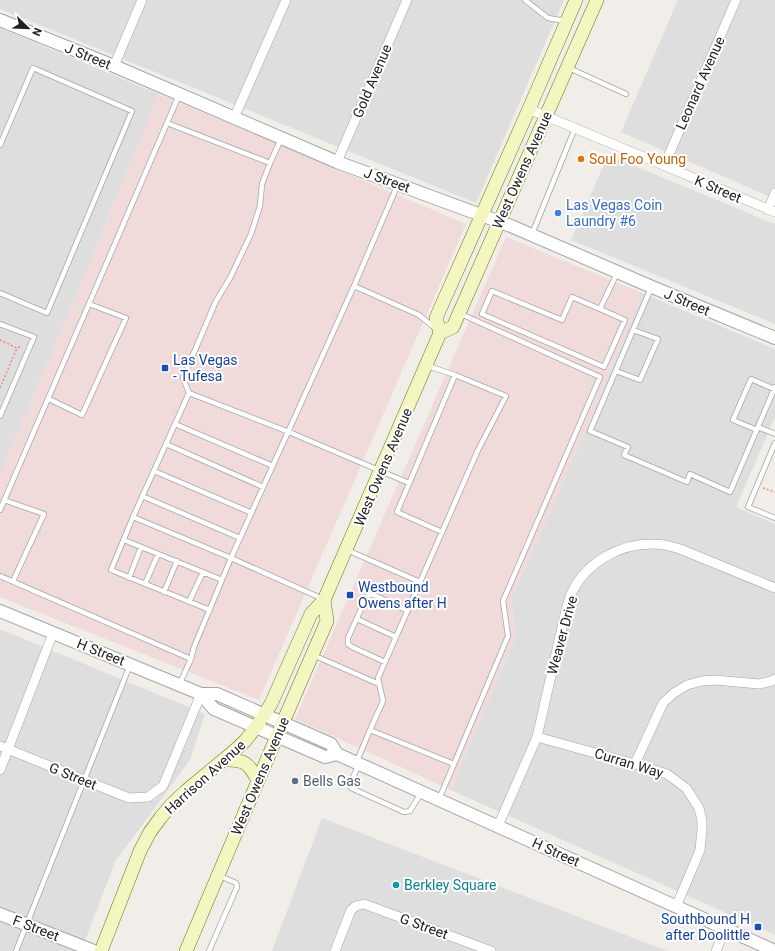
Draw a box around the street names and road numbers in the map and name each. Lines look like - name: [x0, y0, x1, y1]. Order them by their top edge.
- street label: Leonard Avenue: [672, 34, 728, 132]
- street label: J Street: [63, 40, 114, 73]
- street label: Gold Avenue: [349, 42, 395, 120]
- street label: West Owens Avenue: [489, 109, 555, 231]
- street label: J Street: [362, 164, 413, 196]
- street label: K Street: [692, 172, 744, 206]
- street label: J Street: [662, 285, 713, 319]
- street label: West Owens Avenue: [351, 406, 415, 528]
- street label: Weaver Drive: [544, 594, 580, 676]
- street label: H Street: [75, 635, 128, 669]
- street label: West Owens Avenue: [228, 715, 292, 837]
- street label: Harrison Avenue: [161, 737, 249, 817]
- street label: Curran Way: [593, 745, 666, 781]
- street label: G Street: [47, 759, 100, 793]
- street label: H Street: [530, 834, 583, 870]
- street label: G Street: [398, 910, 451, 942]
- street label: F Street: [11, 912, 62, 944]

